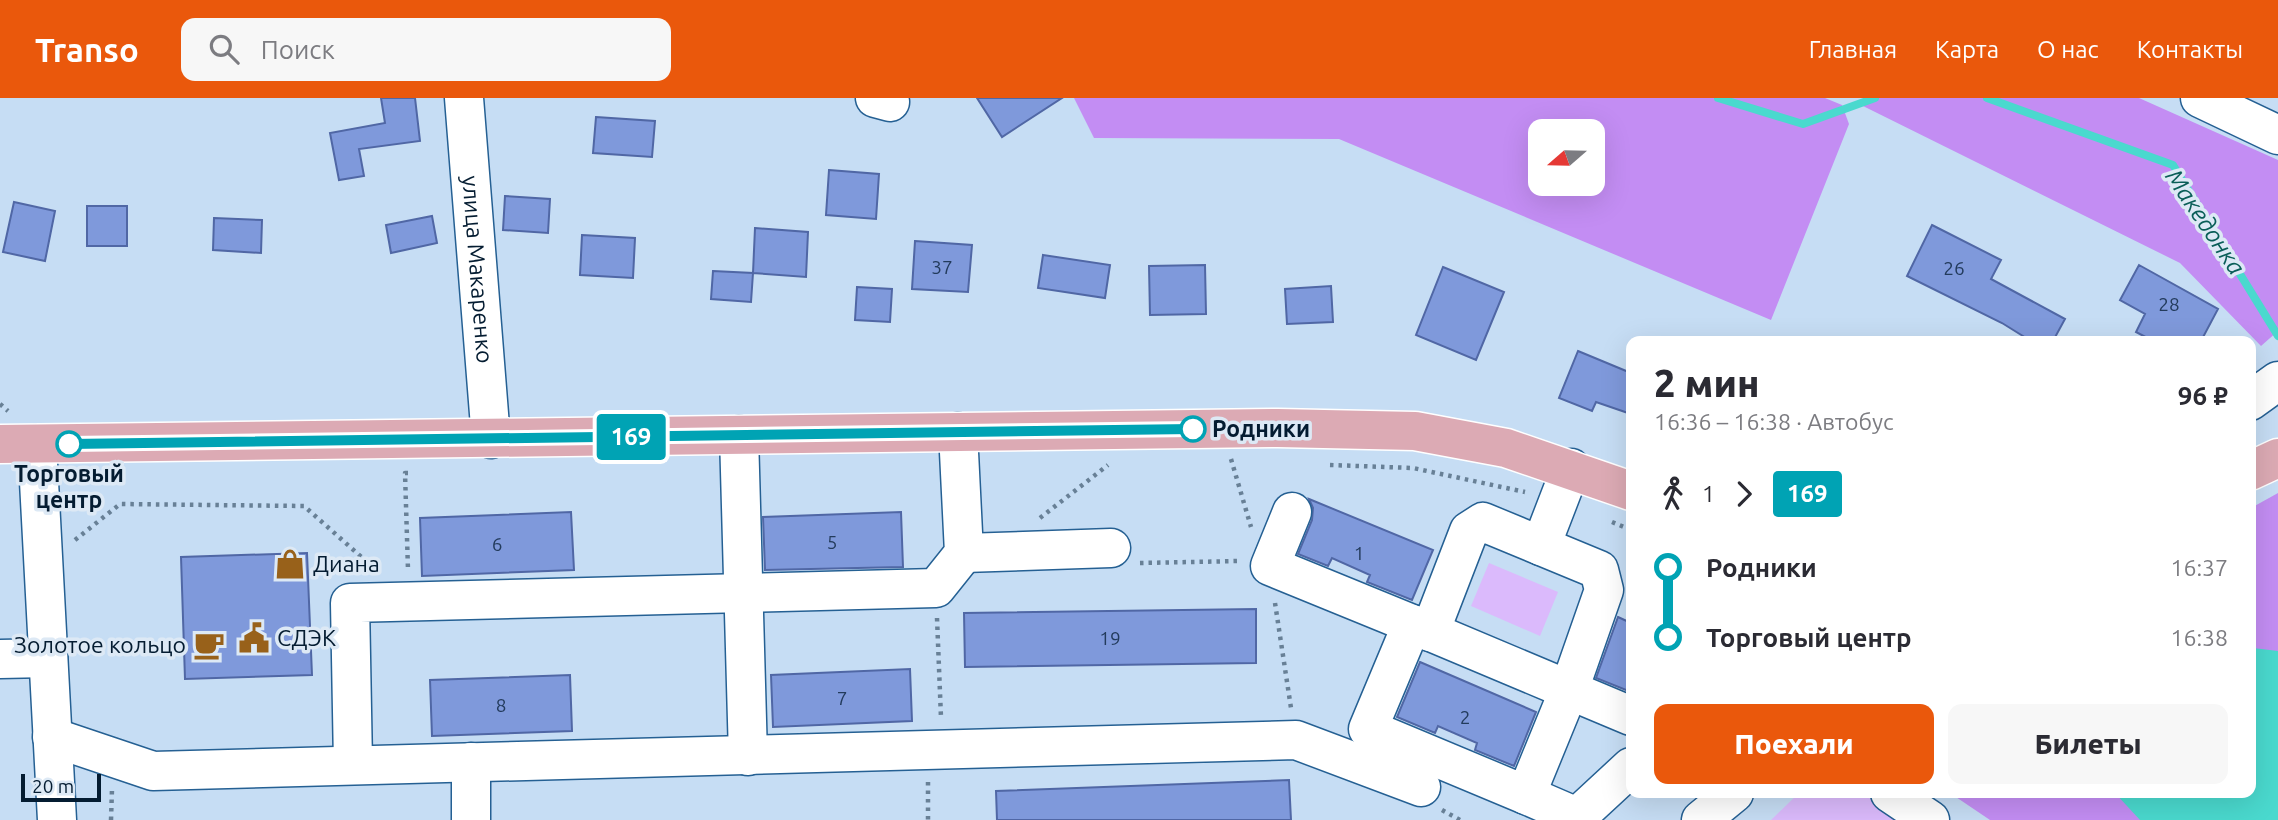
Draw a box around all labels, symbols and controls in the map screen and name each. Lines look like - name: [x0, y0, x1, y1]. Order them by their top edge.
- search box: [181, 18, 671, 81]
- icon: search: [205, 30, 243, 68]
- text: Transo: [35, 31, 139, 68]
- text: Поиск: [261, 35, 335, 64]
- text: Главная: [1809, 36, 1897, 63]
- text: Карта: [1935, 36, 1999, 63]
- text: О нас: [2037, 36, 2099, 63]
- text: Контакты: [2137, 36, 2243, 63]
- north arrow: [1528, 119, 1605, 196]
- map controls: [1528, 119, 1605, 196]
- water label: Македонка: [2160, 164, 2251, 280]
- street label: улица Макаренко: [458, 175, 498, 364]
- house number: 37: [931, 256, 953, 278]
- house number: 26: [1943, 257, 1965, 279]
- house number: 28: [2158, 293, 2180, 315]
- text: 2 мин: [1654, 362, 1760, 404]
- text: 96 ₽: [2178, 381, 2228, 410]
- text: 16:36 – 16:38 · Автобус: [1654, 409, 1894, 434]
- line badge: 169: [591, 414, 671, 460]
- marker: Родники: [1180, 416, 1206, 442]
- place label: Родники: [1212, 416, 1310, 441]
- text: 169: [611, 423, 651, 450]
- marker: Торговый центр: [56, 431, 82, 457]
- place label: Торговый центр: [14, 461, 124, 512]
- icon: walk: [1654, 475, 1692, 513]
- icon: forward: [1725, 475, 1763, 513]
- text: 169: [1787, 480, 1828, 507]
- text: 1: [1702, 481, 1715, 506]
- house number: 5: [827, 531, 837, 553]
- house number: 6: [492, 533, 502, 555]
- house number: 1: [1354, 542, 1364, 564]
- shop icon: Диана: [273, 547, 307, 581]
- place label: Диана: [313, 551, 380, 576]
- text: Родники: [1706, 553, 1817, 582]
- text: 16:37: [2170, 555, 2228, 580]
- public building icon: СДЭК: [237, 621, 271, 655]
- text: Торговый центр: [1706, 623, 1912, 652]
- place label: СДЭК: [277, 625, 336, 650]
- text: 16:38: [2170, 625, 2228, 650]
- house number: 19: [1099, 627, 1121, 649]
- cafe icon: Золотое кольцо: [192, 628, 226, 662]
- place label: Золотое кольцо: [14, 632, 186, 657]
- house number: 7: [837, 687, 847, 709]
- house number: 8: [496, 694, 506, 716]
- button: Поехали: [1654, 704, 1934, 784]
- button: Билеты: [1948, 704, 2228, 784]
- house number: 2: [1460, 706, 1470, 728]
- scale bar: [21, 771, 102, 803]
- text: 20 m: [32, 775, 74, 797]

